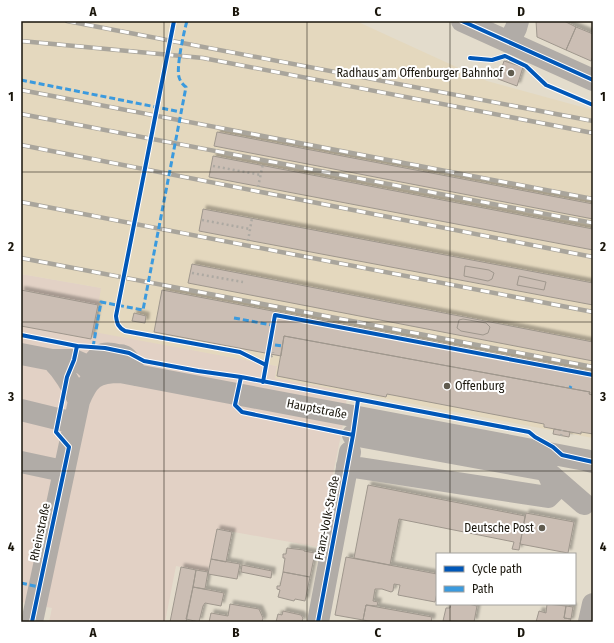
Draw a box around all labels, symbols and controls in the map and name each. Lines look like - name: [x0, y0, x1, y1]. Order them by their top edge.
- text: A: [88, 4, 97, 19]
- text: B: [232, 4, 240, 19]
- text: C: [375, 4, 382, 19]
- text: D: [517, 4, 525, 19]
- place label: Radhaus am Offenburger Bahnhof: [336, 66, 504, 80]
- marker: Radhaus am Offenburger Bahnhof: [506, 68, 516, 78]
- text: 1: [8, 89, 14, 104]
- text: 1: [600, 89, 606, 104]
- text: 2: [7, 239, 14, 254]
- text: 2: [599, 239, 606, 254]
- place label: Offenburg: [455, 379, 505, 393]
- marker: Offenburg: [442, 381, 452, 391]
- text: 3: [7, 389, 14, 404]
- text: 3: [599, 389, 606, 404]
- street label: Hauptstraße: [286, 396, 348, 422]
- street label: Franz-Volk-Straße: [312, 475, 342, 561]
- street label: Rheinstraße: [27, 502, 53, 562]
- place label: Deutsche Post: [464, 521, 534, 535]
- marker: Deutsche Post: [537, 523, 547, 533]
- text: 4: [8, 539, 15, 554]
- text: 4: [600, 539, 607, 554]
- legend: [436, 553, 576, 605]
- text: Cycle path: [472, 562, 522, 576]
- text: Path: [472, 582, 494, 596]
- text: A: [88, 625, 97, 640]
- text: B: [232, 625, 240, 640]
- text: C: [375, 625, 382, 640]
- text: D: [517, 625, 525, 640]

